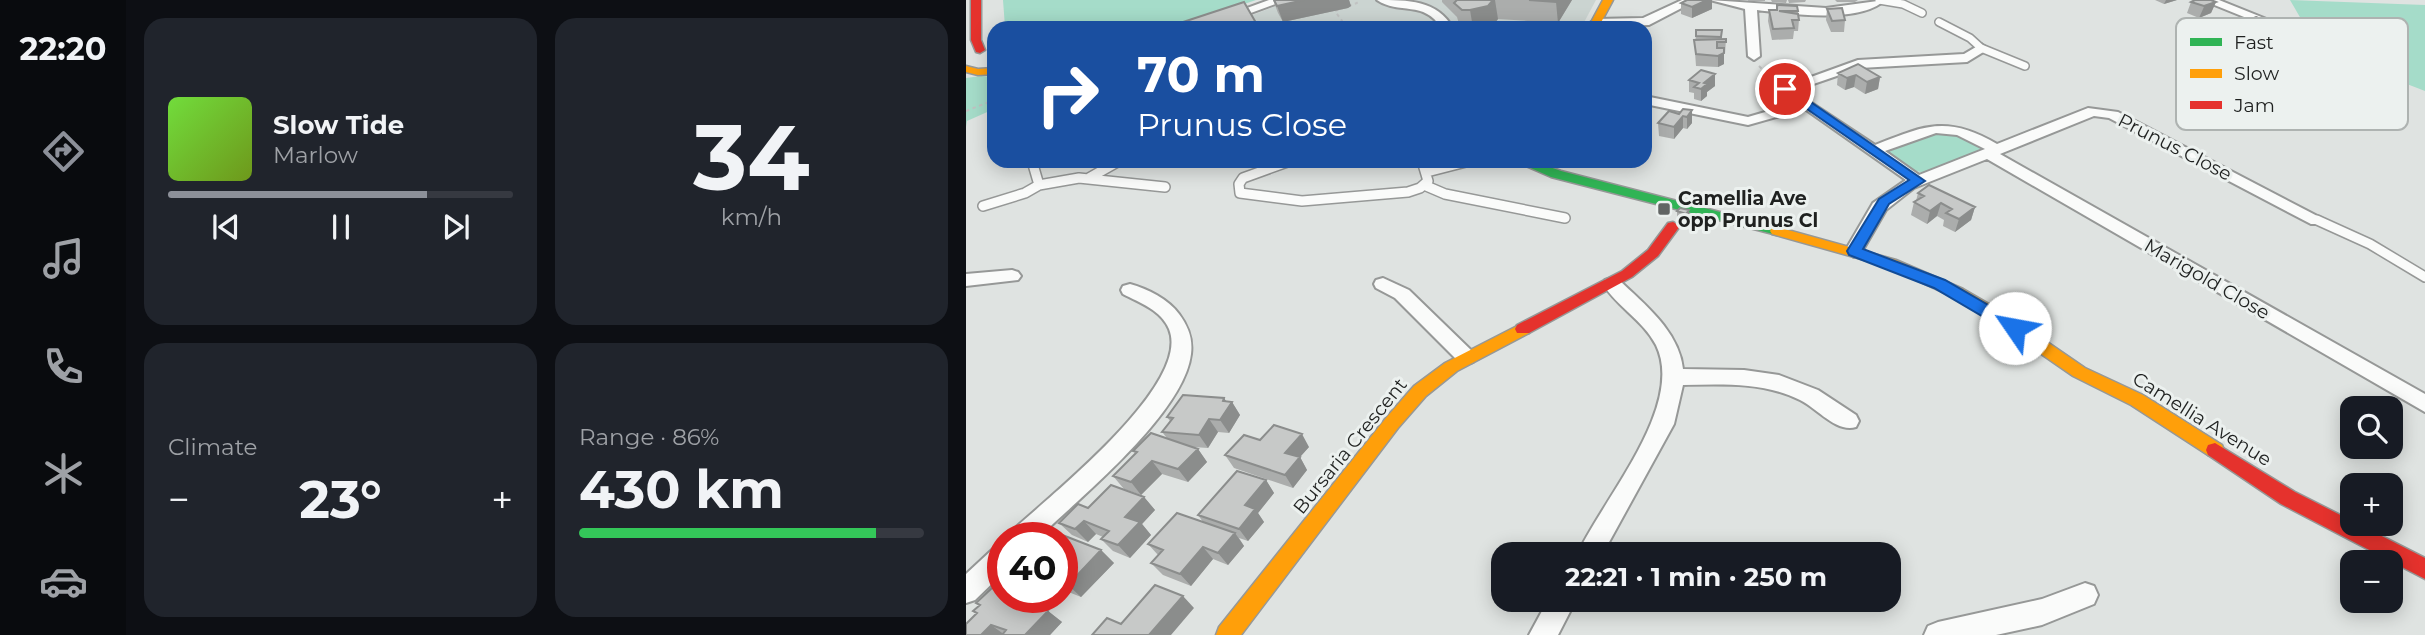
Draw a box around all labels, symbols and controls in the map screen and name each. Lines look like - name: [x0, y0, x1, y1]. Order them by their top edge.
- legend: [2176, 18, 2408, 130]
- text: 22:20: [20, 29, 106, 68]
- text: Fast: [2234, 31, 2274, 54]
- text: 70 m: [1137, 45, 1265, 104]
- icon: right: [1022, 49, 1113, 140]
- pin: [1755, 59, 1815, 119]
- text: Slow: [2234, 62, 2279, 85]
- icon: arrive: [1766, 70, 1804, 108]
- text: Jam: [2233, 94, 2275, 117]
- text: 34: [693, 102, 810, 213]
- text: Prunus Close: [1137, 105, 1347, 144]
- street label: Prunus Close: [2114, 108, 2236, 186]
- text: Slow Tide: [273, 109, 404, 141]
- icon: directions: [39, 127, 88, 176]
- text: Marlow: [273, 141, 358, 169]
- place label: Camellia Ave opp Prunus Cl: [1678, 187, 1818, 232]
- marker: Camellia Ave opp Prunus Cl: [1656, 201, 1672, 217]
- text: km/h: [721, 203, 782, 231]
- icon: previous: [207, 208, 245, 246]
- icon: pause: [322, 208, 360, 246]
- icon: next: [437, 208, 475, 246]
- icon: music: [39, 234, 88, 283]
- street label: Marigold Close: [2140, 234, 2274, 324]
- position arrow: [1978, 291, 2052, 365]
- icon: phone: [39, 342, 88, 391]
- street label: Camellia Avenue: [2128, 367, 2276, 471]
- street label: Bursaria Crescent: [1288, 373, 1412, 519]
- map controls: [2340, 396, 2403, 613]
- button: search: [2340, 396, 2403, 459]
- text: Range · 86%: [579, 423, 719, 451]
- text: Climate: [168, 433, 257, 461]
- icon: climate: [39, 449, 88, 498]
- text: 430 km: [579, 458, 784, 521]
- text: 23°: [299, 468, 382, 531]
- button: +: [2340, 473, 2403, 536]
- text: −: [168, 476, 190, 523]
- text: +: [491, 476, 513, 523]
- speed limit sign: 40: [987, 522, 1078, 613]
- button: −: [2340, 550, 2403, 613]
- icon: car: [39, 557, 88, 606]
- text: 22:21 · 1 min · 250 m: [1565, 561, 1827, 593]

